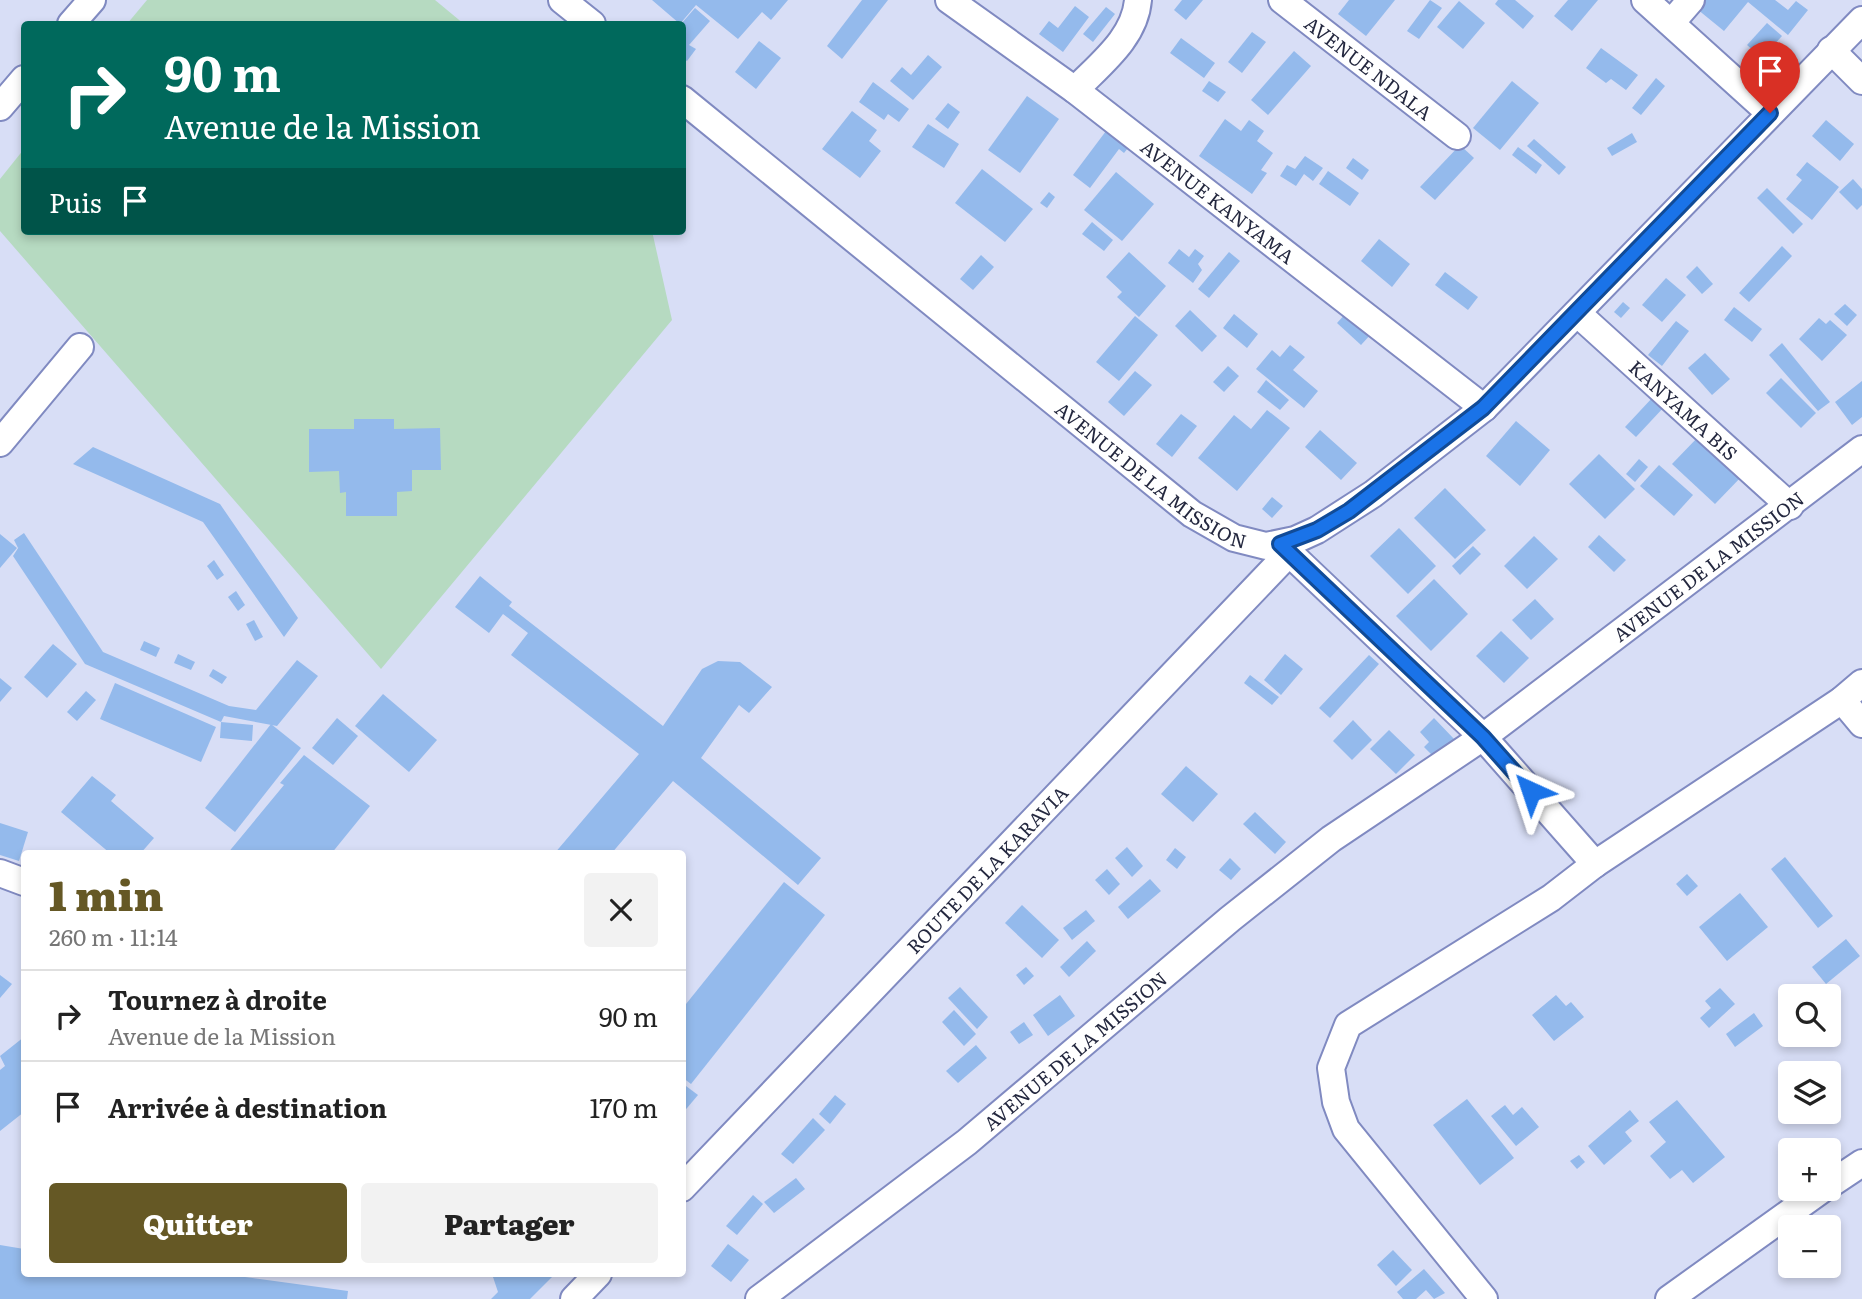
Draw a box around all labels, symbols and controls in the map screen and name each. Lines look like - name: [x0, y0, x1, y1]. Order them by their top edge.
- street label: AVENUE NDALA: [1299, 9, 1439, 126]
- text: 90 m: [164, 34, 281, 107]
- pin: [1740, 41, 1800, 113]
- icon: right: [49, 49, 140, 140]
- icon: arrive: [1751, 52, 1789, 90]
- text: Avenue de la Mission: [164, 101, 481, 149]
- street label: AVENUE KANYAMA: [1135, 132, 1301, 270]
- text: Puis: [49, 182, 102, 221]
- icon: arrive: [116, 182, 154, 220]
- street label: KANYAMA BIS: [1623, 353, 1744, 466]
- street label: AVENUE DE LA MISSION: [1050, 394, 1250, 555]
- street label: AVENUE DE LA MISSION: [1607, 484, 1809, 648]
- position arrow: [1494, 754, 1568, 828]
- street label: ROUTE DE LA KARAVIA: [900, 779, 1074, 960]
- text: 1 min: [49, 862, 164, 924]
- button: close: [584, 873, 658, 947]
- text: 260 m · 11:14: [49, 919, 178, 953]
- street label: AVENUE DE LA MISSION: [977, 964, 1173, 1137]
- text: Tournez à droite: [108, 979, 327, 1018]
- map controls: [1778, 984, 1841, 1278]
- button: search: [1778, 984, 1841, 1047]
- text: 90 m: [599, 996, 658, 1035]
- icon: right: [49, 997, 87, 1035]
- text: Avenue de la Mission: [108, 1018, 336, 1052]
- button: layers: [1778, 1061, 1841, 1124]
- text: Arrivée à destination: [108, 1087, 387, 1126]
- text: 170 m: [590, 1087, 658, 1126]
- icon: arrive: [49, 1088, 87, 1126]
- button: +: [1778, 1138, 1841, 1201]
- button: Quitter: [49, 1183, 347, 1263]
- button: Partager: [361, 1183, 658, 1263]
- button: −: [1778, 1215, 1841, 1278]

